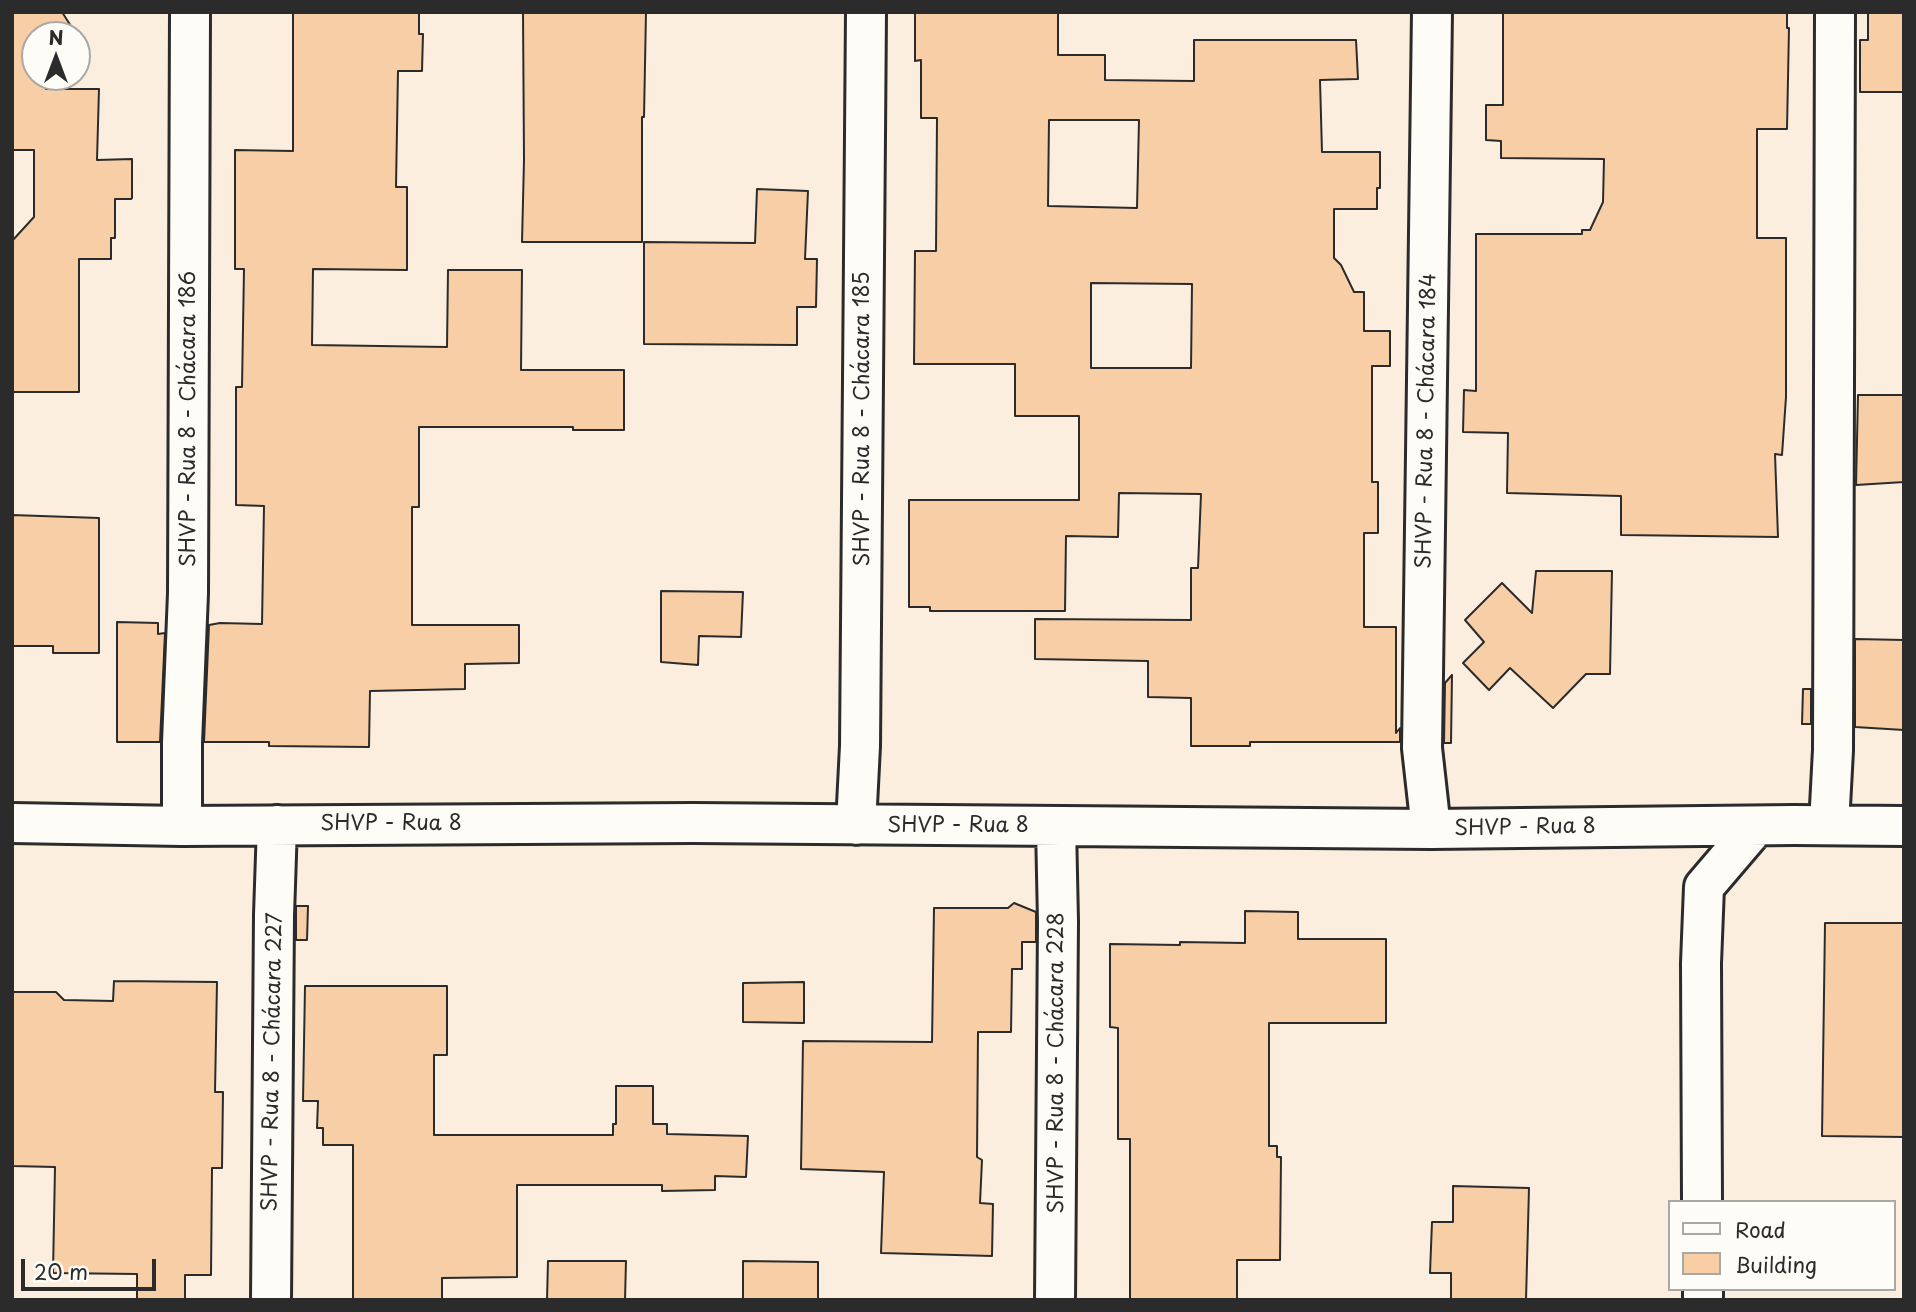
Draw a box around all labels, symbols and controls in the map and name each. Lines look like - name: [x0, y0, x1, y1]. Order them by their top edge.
- north arrow: [21, 21, 91, 91]
- text: N: [48, 23, 64, 51]
- street label: SHVP - Rua 8 - Chácara 186: [176, 271, 202, 567]
- street label: SHVP - Rua 8 - Chácara 185: [850, 272, 876, 566]
- street label: SHVP - Rua 8 - Chácara 184: [1412, 273, 1442, 569]
- street label: SHVP - Rua 8: [320, 811, 462, 837]
- street label: SHVP - Rua 8: [887, 813, 1029, 839]
- street label: SHVP - Rua 8: [1454, 814, 1596, 842]
- street label: SHVP - Rua 8 - Chácara 227: [258, 912, 288, 1212]
- street label: SHVP - Rua 8 - Chácara 228: [1044, 912, 1070, 1214]
- legend: [1668, 1200, 1895, 1291]
- text: Road: [1735, 1213, 1786, 1245]
- scale bar: [24, 1246, 159, 1290]
- text: Building: [1735, 1248, 1817, 1280]
- text: 20 m: [34, 1255, 88, 1287]

